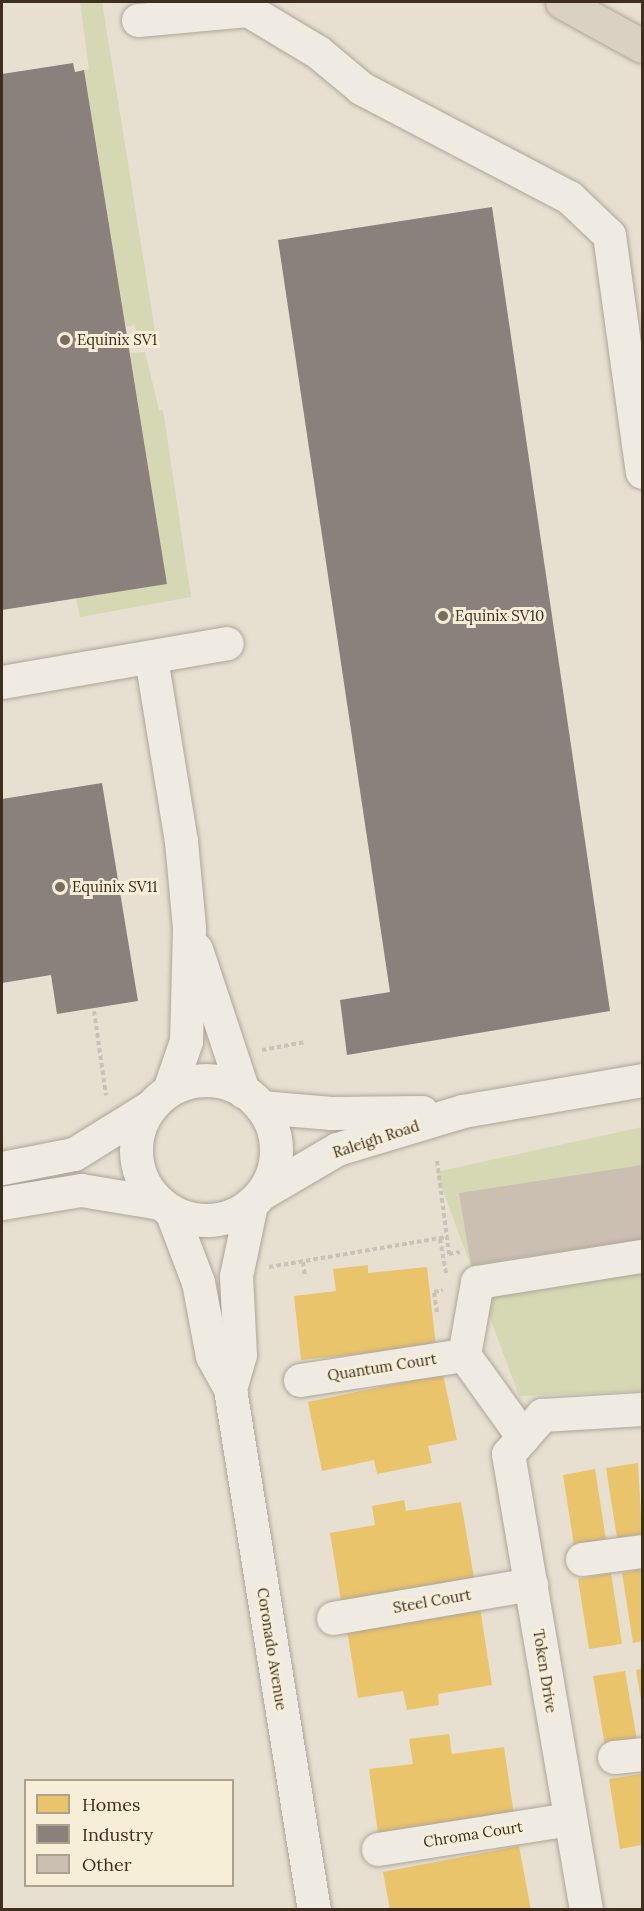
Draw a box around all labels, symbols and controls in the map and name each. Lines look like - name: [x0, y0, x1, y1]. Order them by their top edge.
- place label: Equinix SV1: [77, 331, 157, 349]
- marker: Equinix SV1: [58, 333, 72, 347]
- place label: Equinix SV10: [455, 607, 544, 625]
- marker: Equinix SV10: [436, 609, 450, 623]
- place label: Equinix SV11: [72, 878, 158, 896]
- marker: Equinix SV11: [53, 880, 67, 894]
- street label: Raleigh Road: [330, 1117, 422, 1161]
- street label: Quantum Court: [326, 1349, 438, 1385]
- street label: Steel Court: [391, 1585, 473, 1617]
- street label: Coronado Avenue: [253, 1586, 291, 1712]
- street label: Token Drive: [530, 1628, 560, 1714]
- legend: [24, 1779, 234, 1887]
- text: Homes: [82, 1793, 140, 1816]
- street label: Chroma Court: [422, 1817, 524, 1851]
- text: Industry: [82, 1823, 153, 1846]
- text: Other: [82, 1853, 132, 1876]

